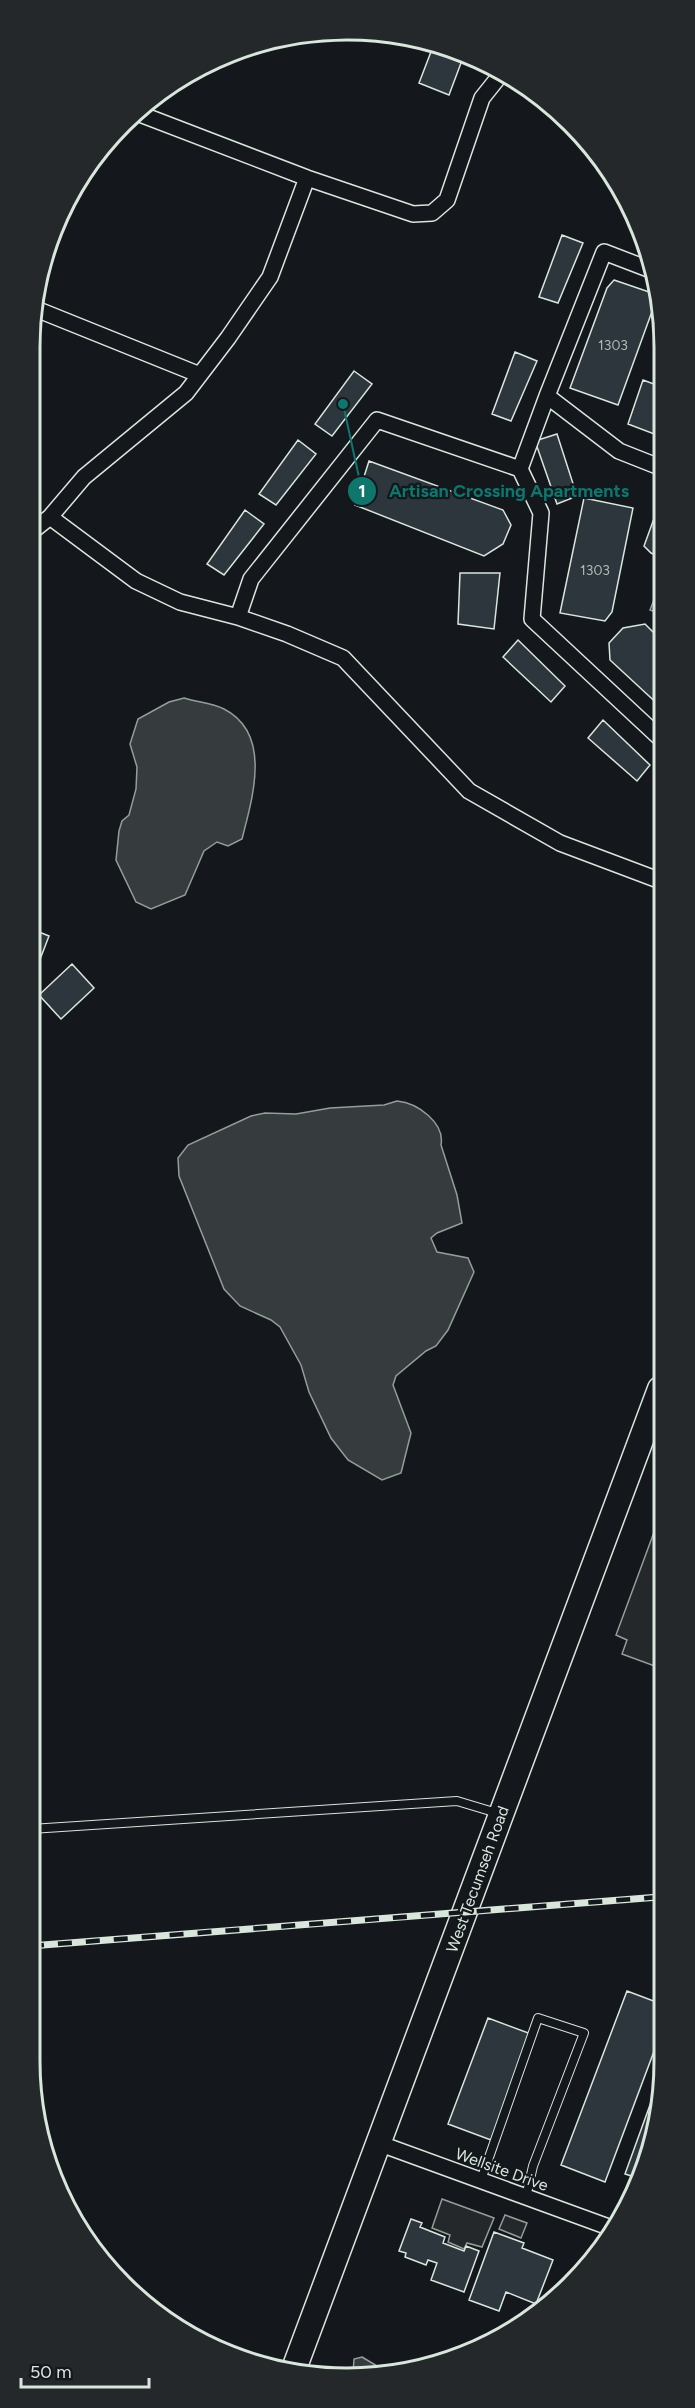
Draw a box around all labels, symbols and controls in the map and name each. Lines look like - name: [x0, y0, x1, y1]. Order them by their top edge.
- house number: 1303: [598, 337, 628, 354]
- callout: Artisan Crossing Apartments: [347, 473, 641, 509]
- text: 1: [358, 480, 366, 502]
- text: Artisan Crossing Apartments: [389, 480, 630, 502]
- house number: 1303: [580, 562, 610, 579]
- street label: West Tecumseh Road: [442, 1803, 513, 1955]
- street label: Wellsite Drive: [453, 2144, 551, 2195]
- scale bar: [21, 2351, 148, 2389]
- text: 50 m: [30, 2361, 72, 2383]

